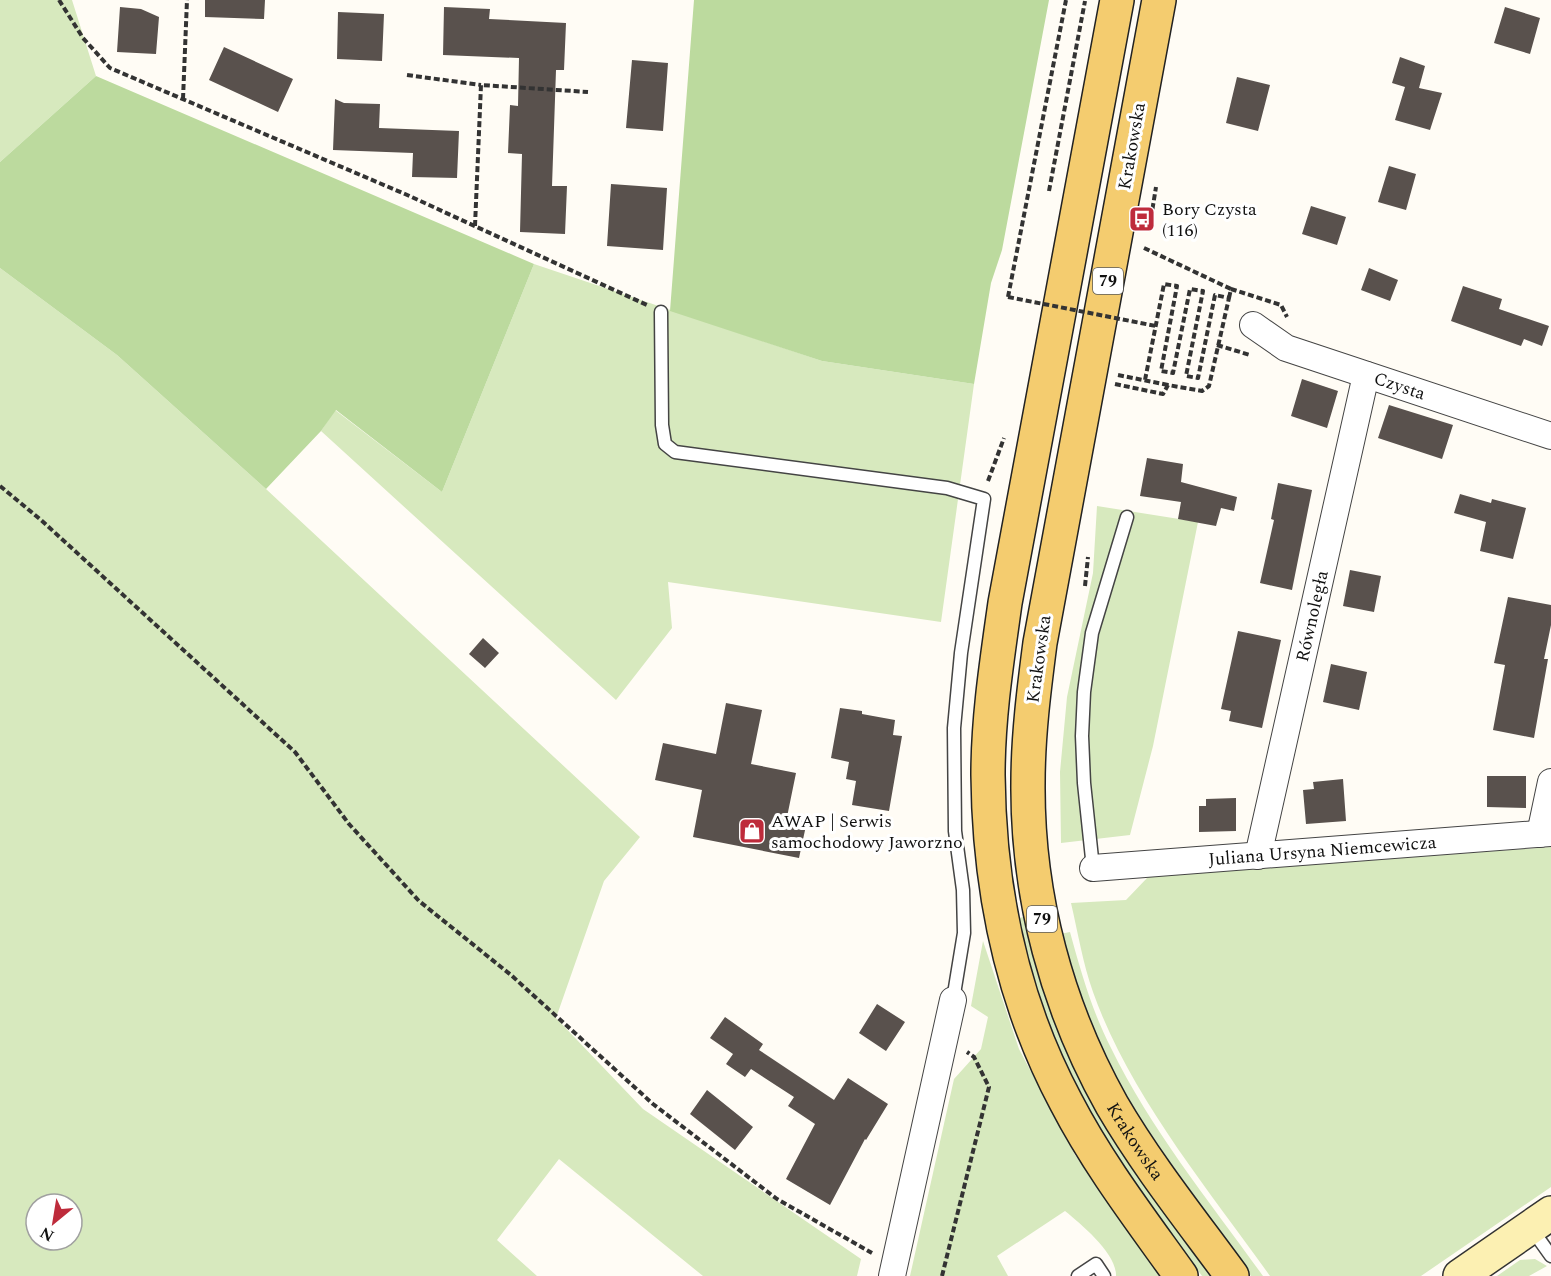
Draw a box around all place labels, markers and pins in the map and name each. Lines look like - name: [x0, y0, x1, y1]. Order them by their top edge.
- place label: Bory Czysta (116): [1162, 196, 1257, 244]
- bus stop icon: Bory Czysta (116): [1127, 204, 1157, 234]
- place label: AWAP | Serwis samochodowy Jaworzno: [771, 808, 963, 856]
- shop icon: AWAP | Serwis samochodowy Jaworzno: [737, 816, 767, 846]

